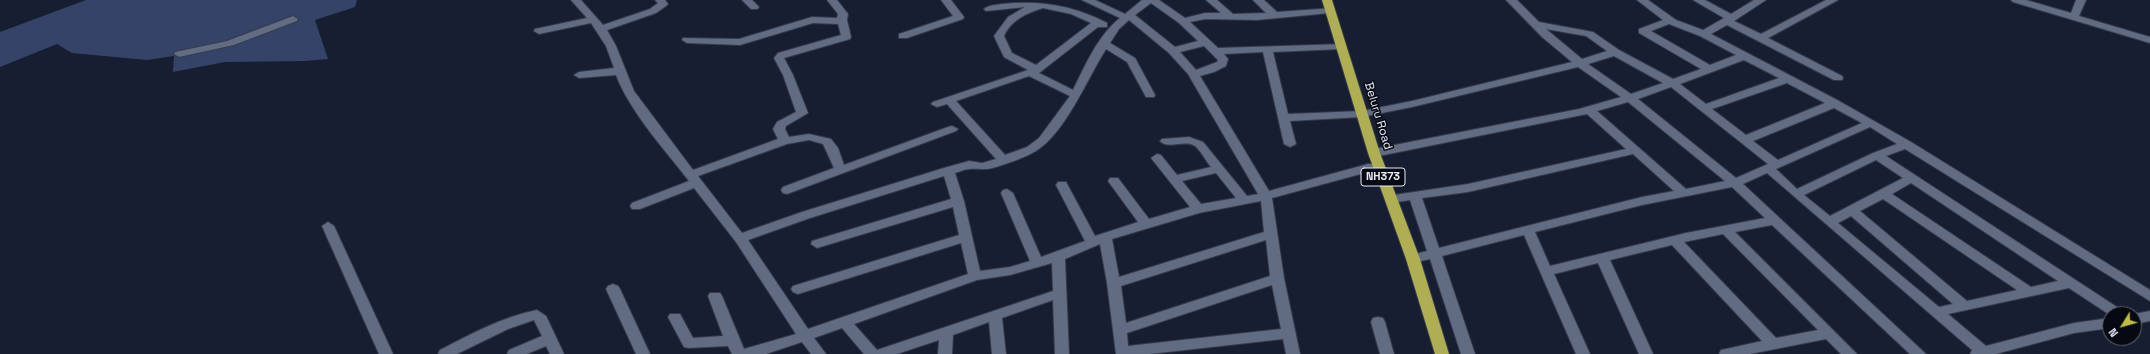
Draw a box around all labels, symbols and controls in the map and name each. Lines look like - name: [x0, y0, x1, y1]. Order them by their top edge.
- street label: Beluru Road: [1361, 81, 1395, 151]
- road number: NH373: [1361, 168, 1405, 186]
- north arrow: [2102, 306, 2142, 346]
- text: N: [2105, 325, 2121, 340]

